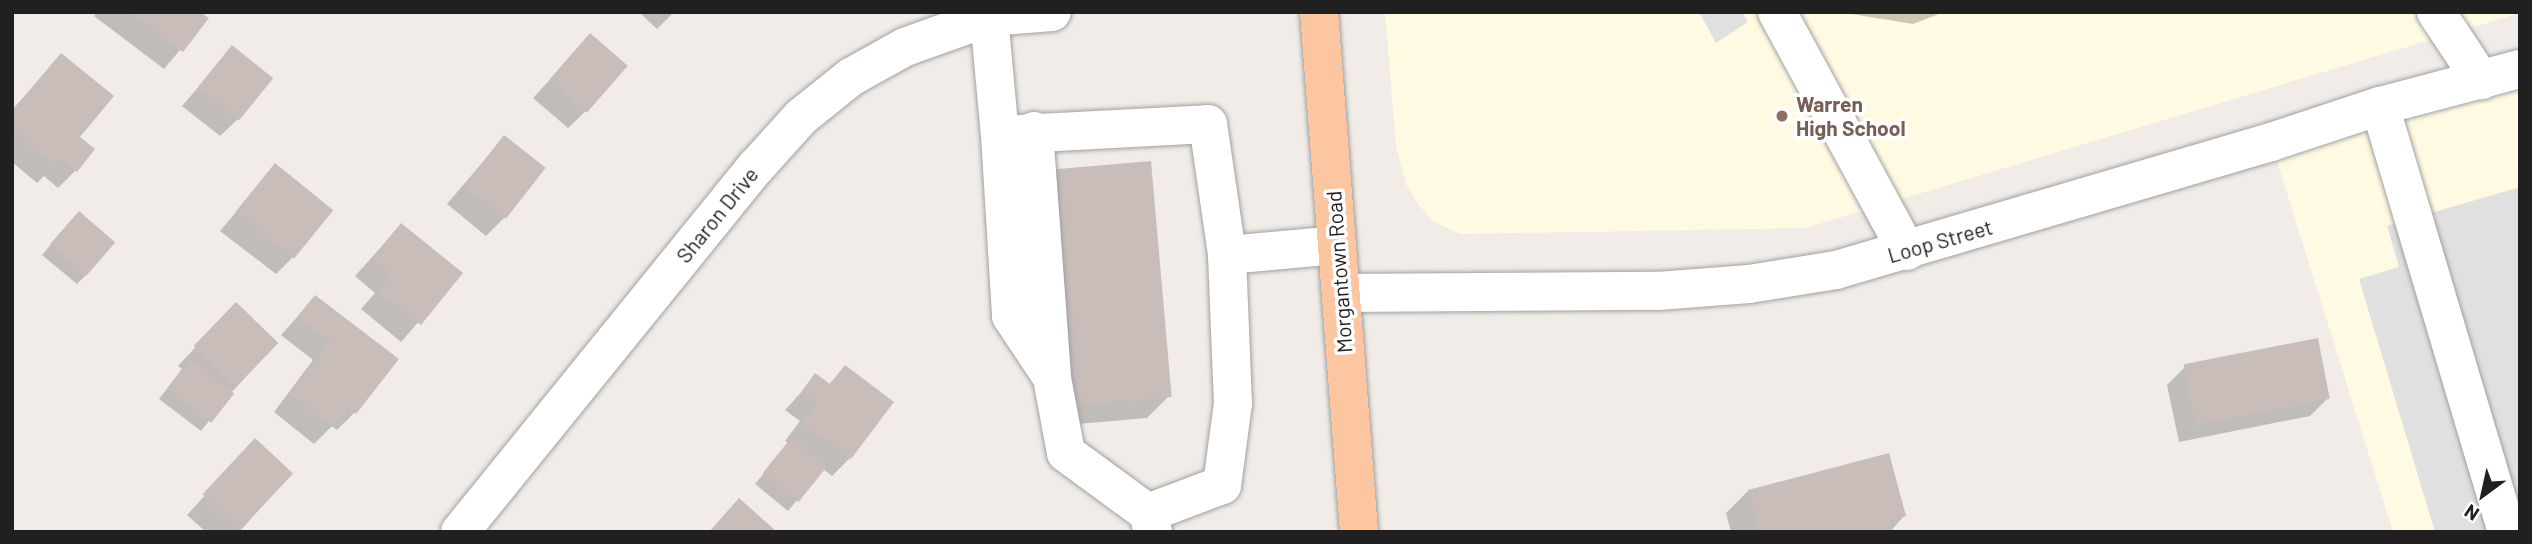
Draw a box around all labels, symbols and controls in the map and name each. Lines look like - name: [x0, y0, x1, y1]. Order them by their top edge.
- place label: Warren High School: [1796, 91, 1906, 141]
- marker: Warren High School: [1774, 108, 1790, 124]
- street label: Sharon Drive: [671, 162, 763, 268]
- street label: Morgantown Road: [1321, 190, 1357, 354]
- street label: Loop Street: [1885, 214, 1995, 268]
- north arrow: [2448, 460, 2518, 530]
- text: N: [2460, 500, 2483, 526]

